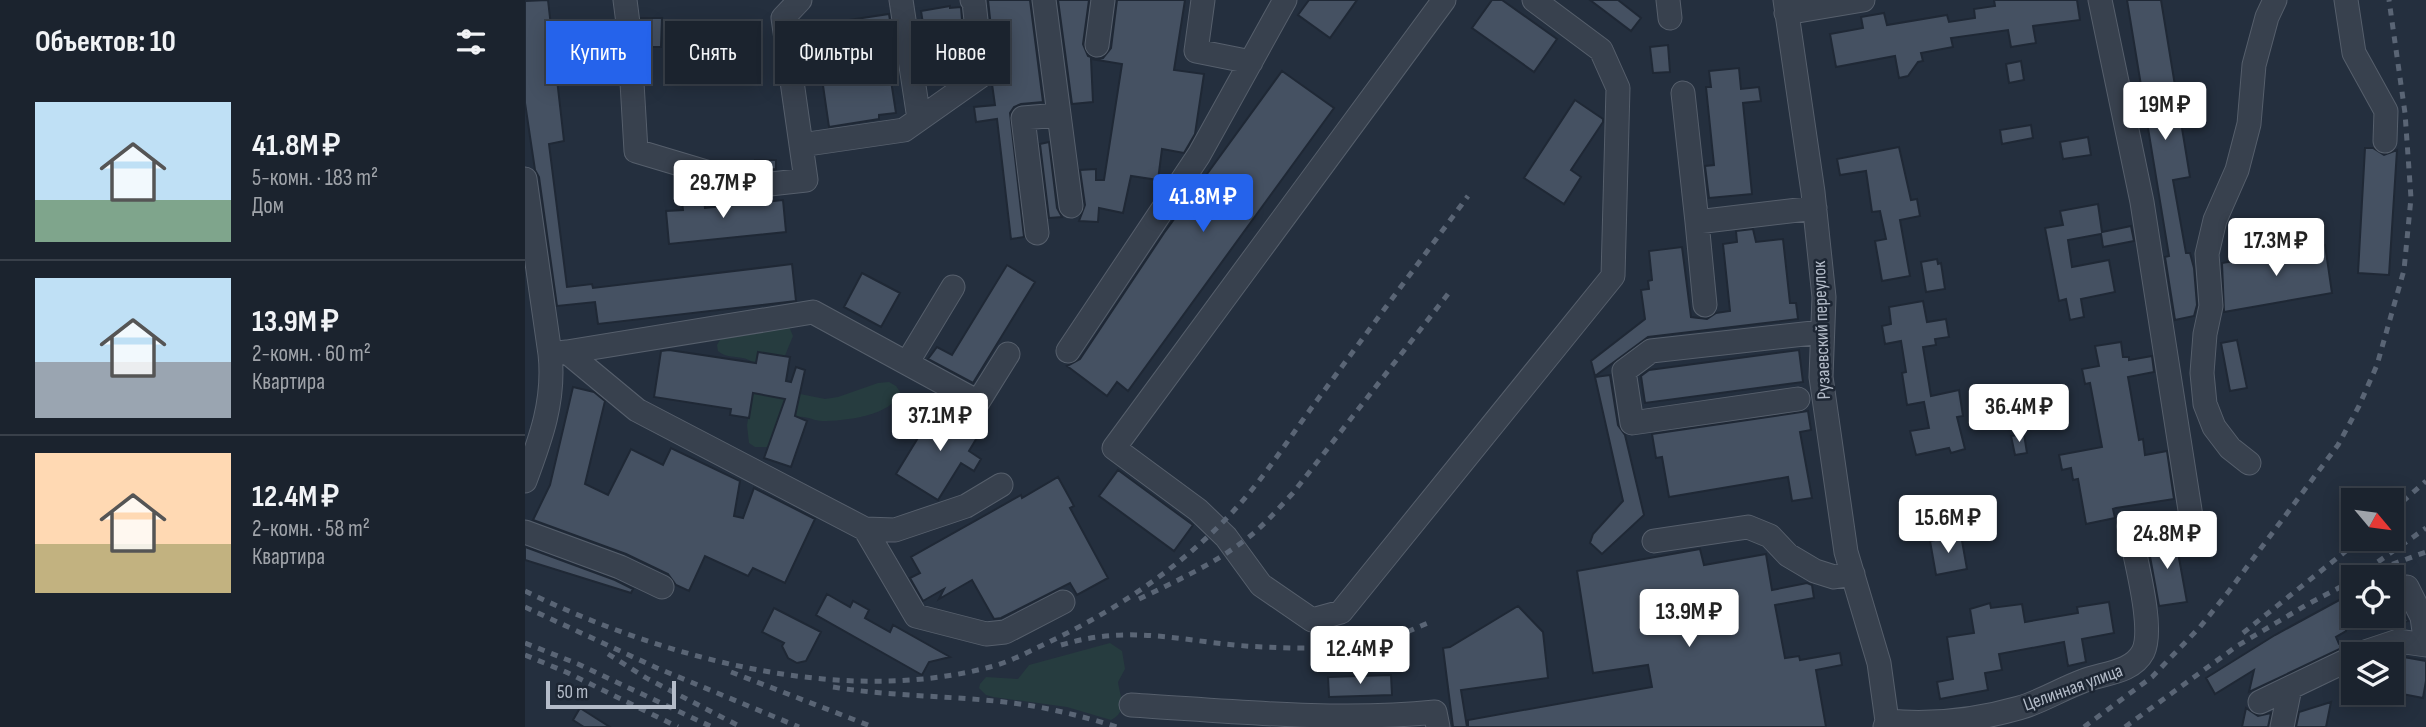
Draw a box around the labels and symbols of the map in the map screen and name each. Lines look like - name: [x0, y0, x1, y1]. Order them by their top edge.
- pin: 19M ₽: [2116, 82, 2214, 142]
- pin: 29.7M ₽: [658, 160, 788, 220]
- pin: 41.8M ₽: [1138, 174, 1268, 234]
- pin: 17.3M ₽: [2211, 218, 2341, 278]
- street label: Рузаевский переулок: [1808, 259, 1836, 400]
- pin: 36.4M ₽: [1954, 384, 2084, 444]
- pin: 37.1M ₽: [875, 393, 1005, 453]
- north arrow: [2341, 488, 2405, 551]
- pin: 15.6M ₽: [1883, 496, 2013, 555]
- pin: 24.8M ₽: [2102, 512, 2232, 571]
- pin: 13.9M ₽: [1624, 590, 1754, 649]
- pin: 12.4M ₽: [1295, 626, 1425, 686]
- street label: Целинная улица: [2020, 659, 2126, 717]
- scale bar: [546, 678, 675, 710]

